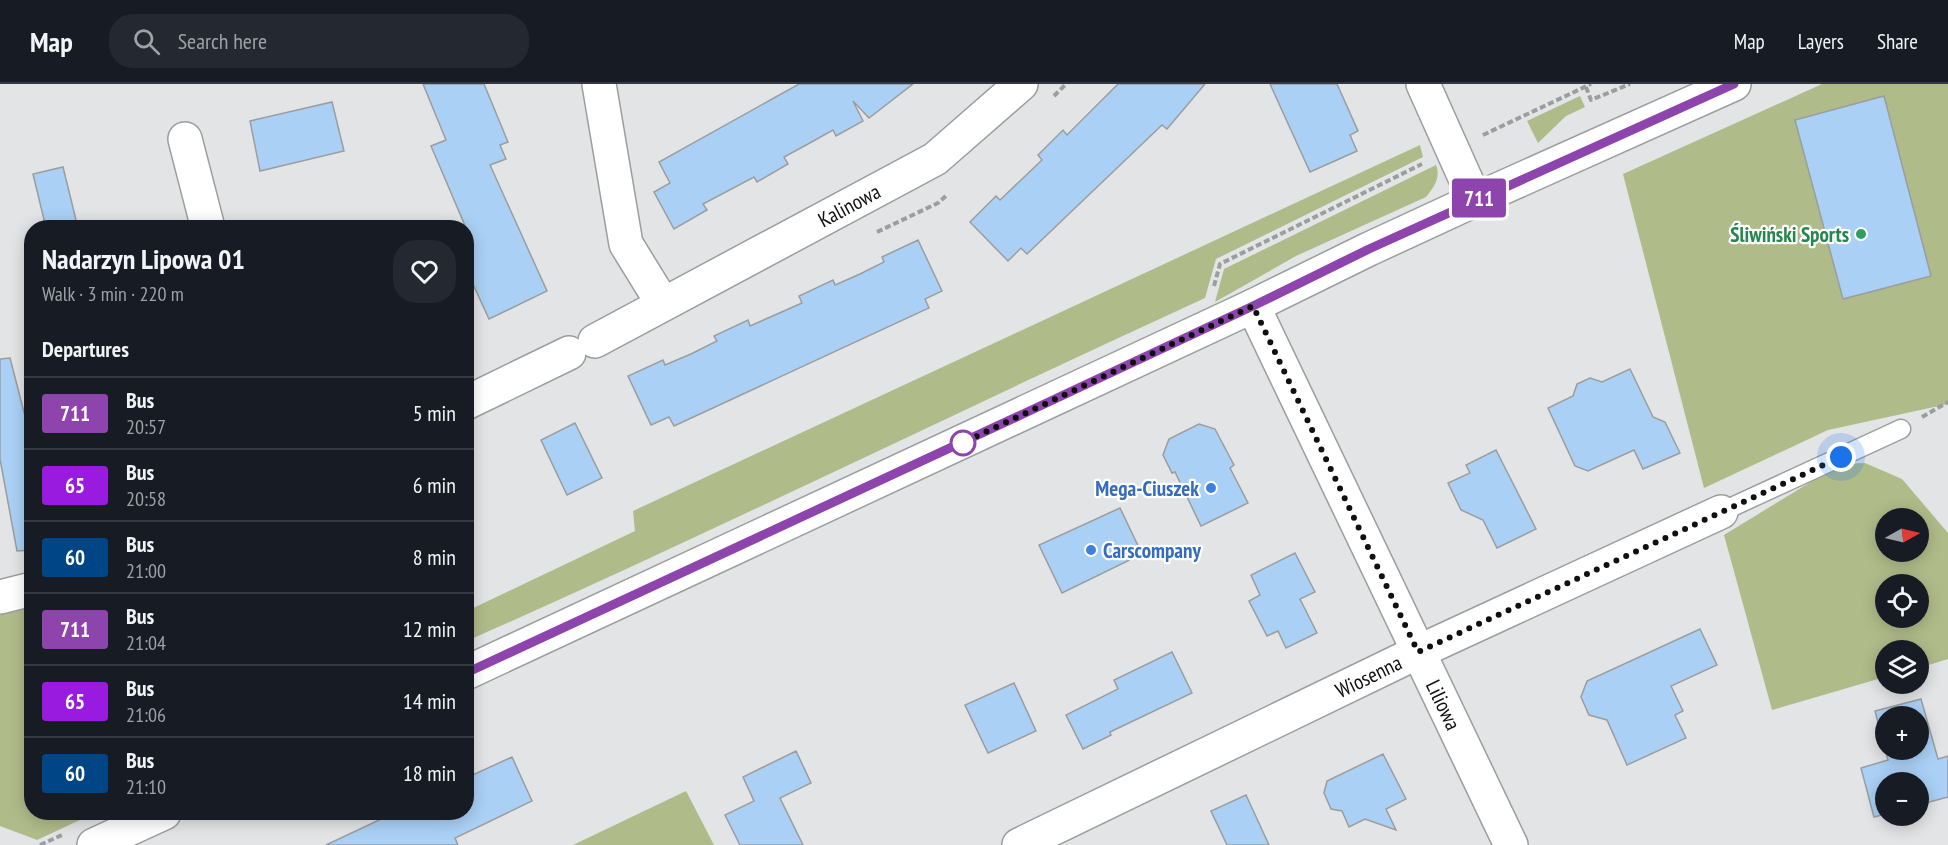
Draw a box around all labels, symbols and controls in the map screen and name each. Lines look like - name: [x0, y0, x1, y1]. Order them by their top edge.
- search box: [109, 14, 529, 68]
- text: Map: [30, 23, 73, 60]
- icon: search: [130, 25, 163, 58]
- text: Search here: [178, 27, 267, 55]
- text: Map: [1734, 28, 1765, 55]
- text: Layers: [1798, 28, 1844, 55]
- text: Share: [1877, 28, 1918, 55]
- street label: Kalinowa: [813, 177, 885, 233]
- line badge: 711: [1444, 178, 1514, 218]
- text: 711: [1464, 185, 1494, 212]
- place label: Śliwiński Sports: [1730, 221, 1849, 248]
- marker: Śliwiński Sports: [1854, 227, 1868, 241]
- text: Nadarzyn Lipowa 01: [42, 240, 245, 277]
- button: heart: [393, 240, 456, 303]
- text: Walk · 3 min · 220 m: [42, 281, 184, 307]
- text: Departures: [42, 335, 129, 363]
- text: Bus: [126, 386, 154, 414]
- text: 5 min: [413, 399, 456, 427]
- text: 711: [60, 400, 90, 427]
- text: 20:57: [126, 414, 166, 440]
- unlabelled marker: [950, 430, 976, 456]
- your location: [1826, 442, 1856, 472]
- text: Bus: [126, 458, 154, 486]
- text: 6 min: [413, 471, 456, 499]
- text: 65: [65, 472, 85, 499]
- place label: Mega-Ciuszek: [1095, 475, 1199, 502]
- marker: Mega-Ciuszek: [1204, 481, 1218, 495]
- text: 20:58: [126, 486, 166, 512]
- north arrow: [1875, 508, 1929, 562]
- map controls: [1875, 508, 1929, 826]
- text: Bus: [126, 530, 154, 558]
- place label: Carscompany: [1103, 537, 1201, 564]
- text: 8 min: [413, 543, 456, 571]
- marker: Carscompany: [1084, 543, 1098, 557]
- text: 60: [65, 544, 85, 571]
- text: 21:00: [126, 558, 166, 584]
- button: locate: [1875, 574, 1929, 628]
- text: Bus: [126, 602, 154, 630]
- text: 12 min: [403, 615, 456, 643]
- text: 711: [60, 616, 90, 643]
- text: 21:04: [126, 630, 166, 656]
- button: layers: [1875, 640, 1929, 694]
- street label: Wiosenna: [1331, 649, 1406, 704]
- text: Bus: [126, 674, 154, 702]
- street label: Liliowa: [1420, 675, 1467, 734]
- text: 14 min: [403, 687, 456, 715]
- text: 65: [65, 688, 85, 715]
- text: 21:06: [126, 702, 166, 728]
- button: +: [1875, 706, 1929, 760]
- text: Bus: [126, 746, 154, 774]
- text: 18 min: [403, 759, 456, 787]
- text: 60: [65, 760, 85, 787]
- button: −: [1875, 772, 1929, 826]
- text: 21:10: [126, 774, 166, 800]

